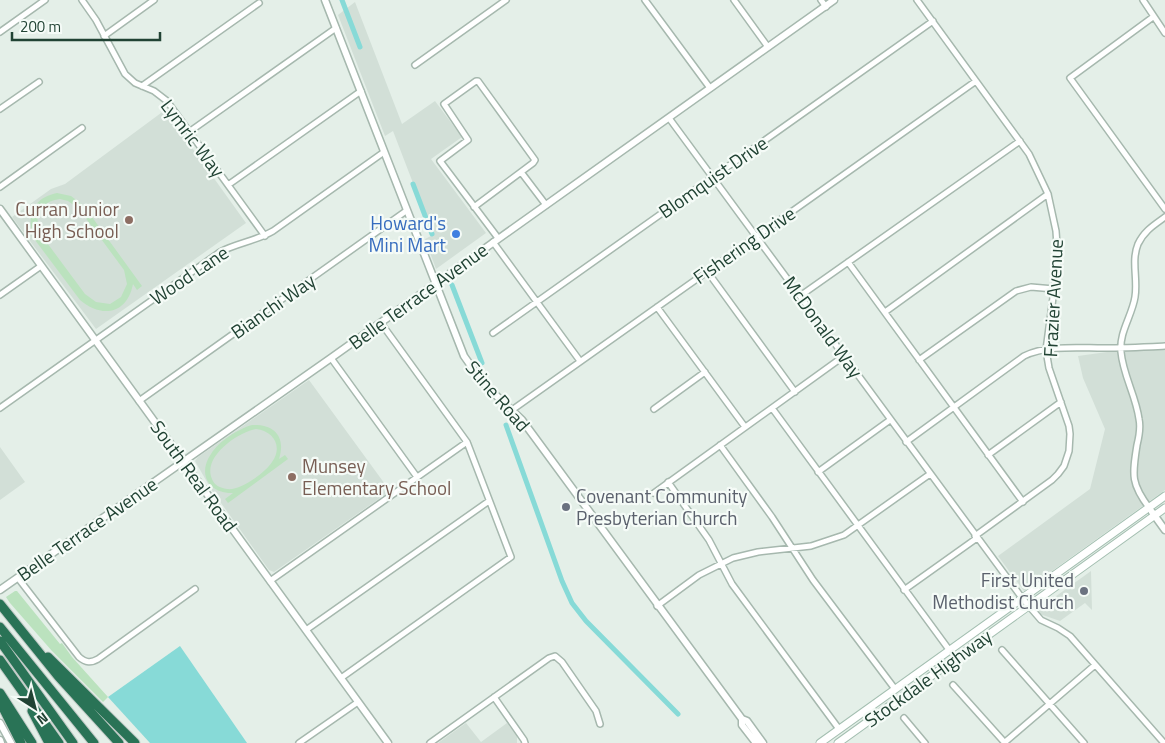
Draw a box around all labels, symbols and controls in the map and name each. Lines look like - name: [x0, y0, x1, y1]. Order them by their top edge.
- scale bar: [12, 10, 160, 42]
- text: 200 m: [20, 15, 61, 38]
- street label: Lymric Way: [154, 92, 233, 183]
- street label: Blomquist Drive: [652, 128, 773, 225]
- place label: Curran Junior High School: [15, 194, 119, 245]
- street label: Fishering Drive: [687, 199, 801, 291]
- place label: Howard's Mini Mart: [369, 208, 446, 259]
- marker: Curran Junior High School: [123, 214, 135, 226]
- marker: Howard's Mini Mart: [450, 228, 462, 240]
- street label: Belle Terrace Avenue: [342, 235, 493, 356]
- street label: Wood Lane: [144, 238, 234, 312]
- street label: Frazier Avenue: [1035, 238, 1070, 358]
- street label: Bianchi Way: [224, 266, 321, 345]
- street label: McDonald Way: [776, 270, 870, 384]
- street label: Stine Road: [459, 354, 538, 438]
- street label: South Real Road: [144, 414, 245, 538]
- place label: Munsey Elementary School: [302, 451, 451, 502]
- street label: Belle Terrace Avenue: [11, 469, 163, 588]
- marker: Munsey Elementary School: [286, 471, 298, 483]
- place label: Covenant Community Presbyterian Church: [576, 481, 748, 532]
- marker: Covenant Community Presbyterian Church: [560, 501, 572, 513]
- place label: First United Methodist Church: [932, 565, 1074, 616]
- marker: First United Methodist Church: [1078, 585, 1090, 597]
- street label: Stockdale Highway: [858, 621, 998, 734]
- north arrow: [10, 683, 60, 733]
- text: N: [33, 708, 53, 730]

